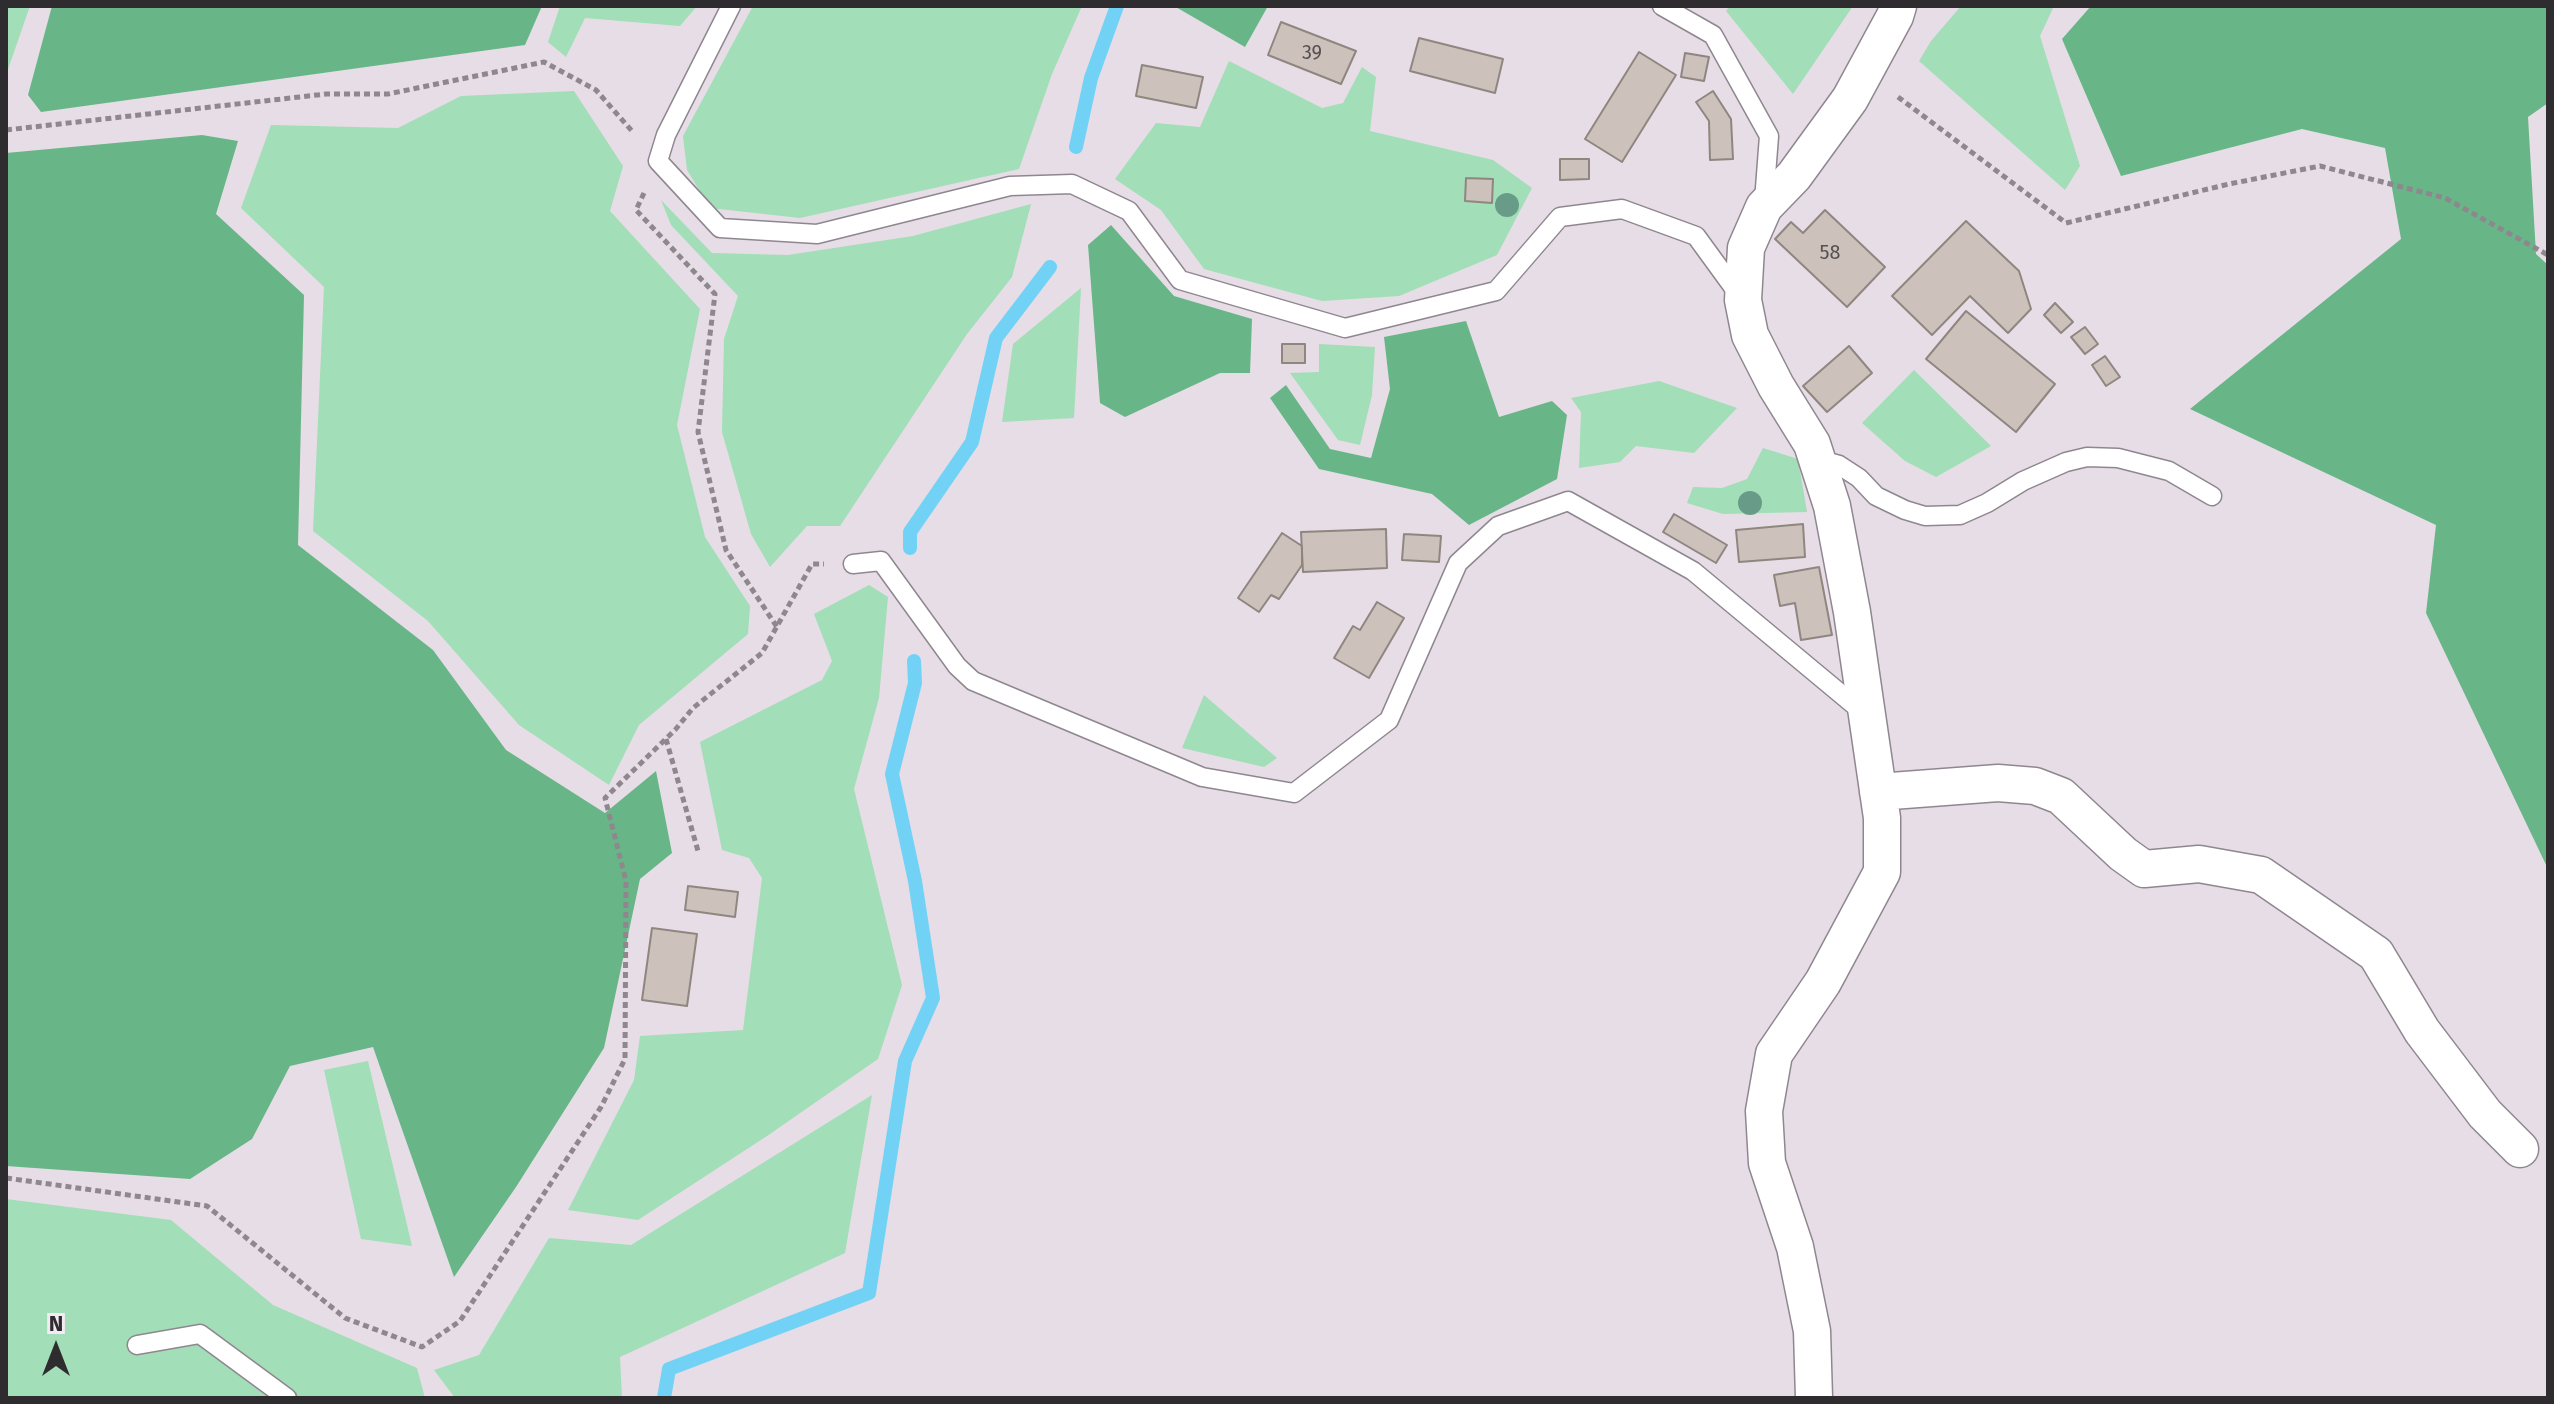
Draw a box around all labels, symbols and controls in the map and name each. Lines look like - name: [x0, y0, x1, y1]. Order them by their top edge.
- house number: 39: [1302, 41, 1322, 65]
- house number: 58: [1819, 241, 1841, 265]
- north arrow: [16, 1308, 96, 1388]
- text: N: [49, 1310, 63, 1337]

